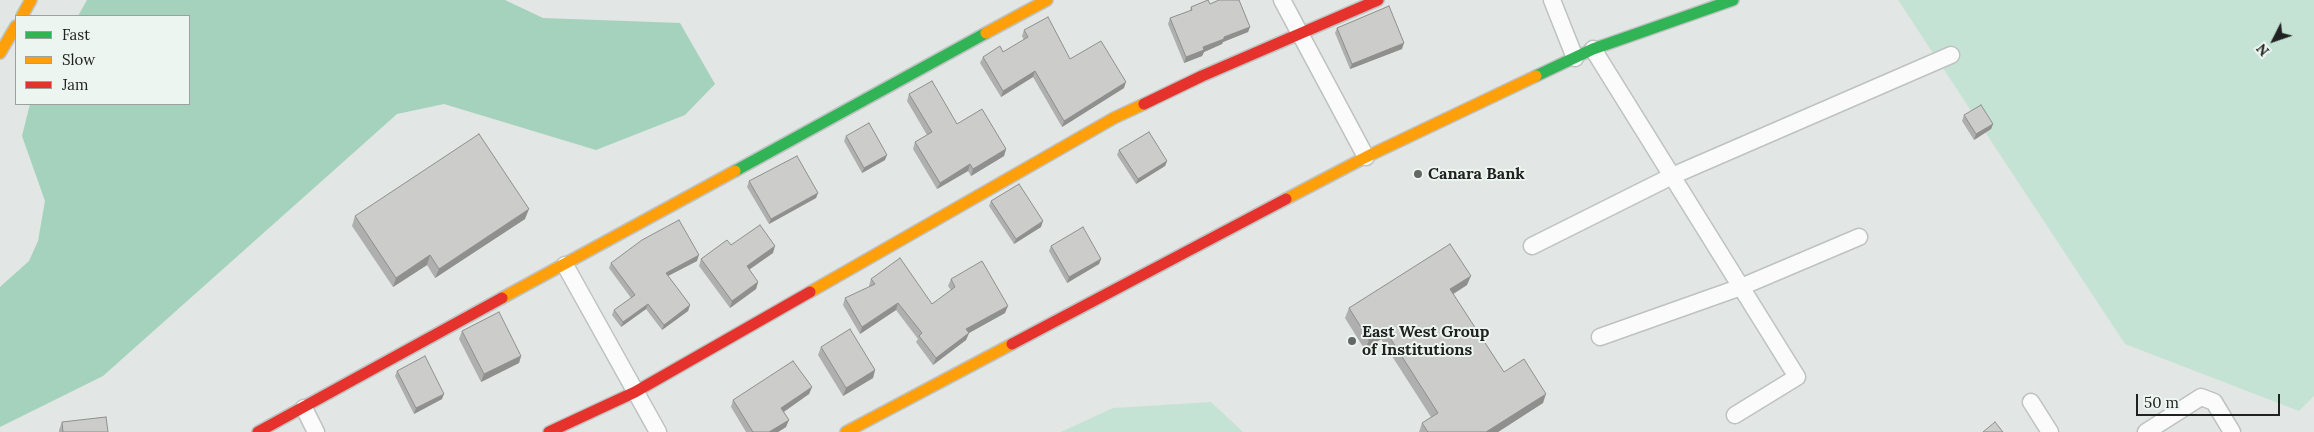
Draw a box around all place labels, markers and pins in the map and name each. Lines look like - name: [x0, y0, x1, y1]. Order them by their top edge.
- place label: Canara Bank: [1428, 164, 1525, 184]
- marker: Canara Bank: [1412, 168, 1424, 180]
- place label: East West Group of Institutions: [1362, 322, 1489, 360]
- marker: East West Group of Institutions: [1346, 335, 1358, 347]

